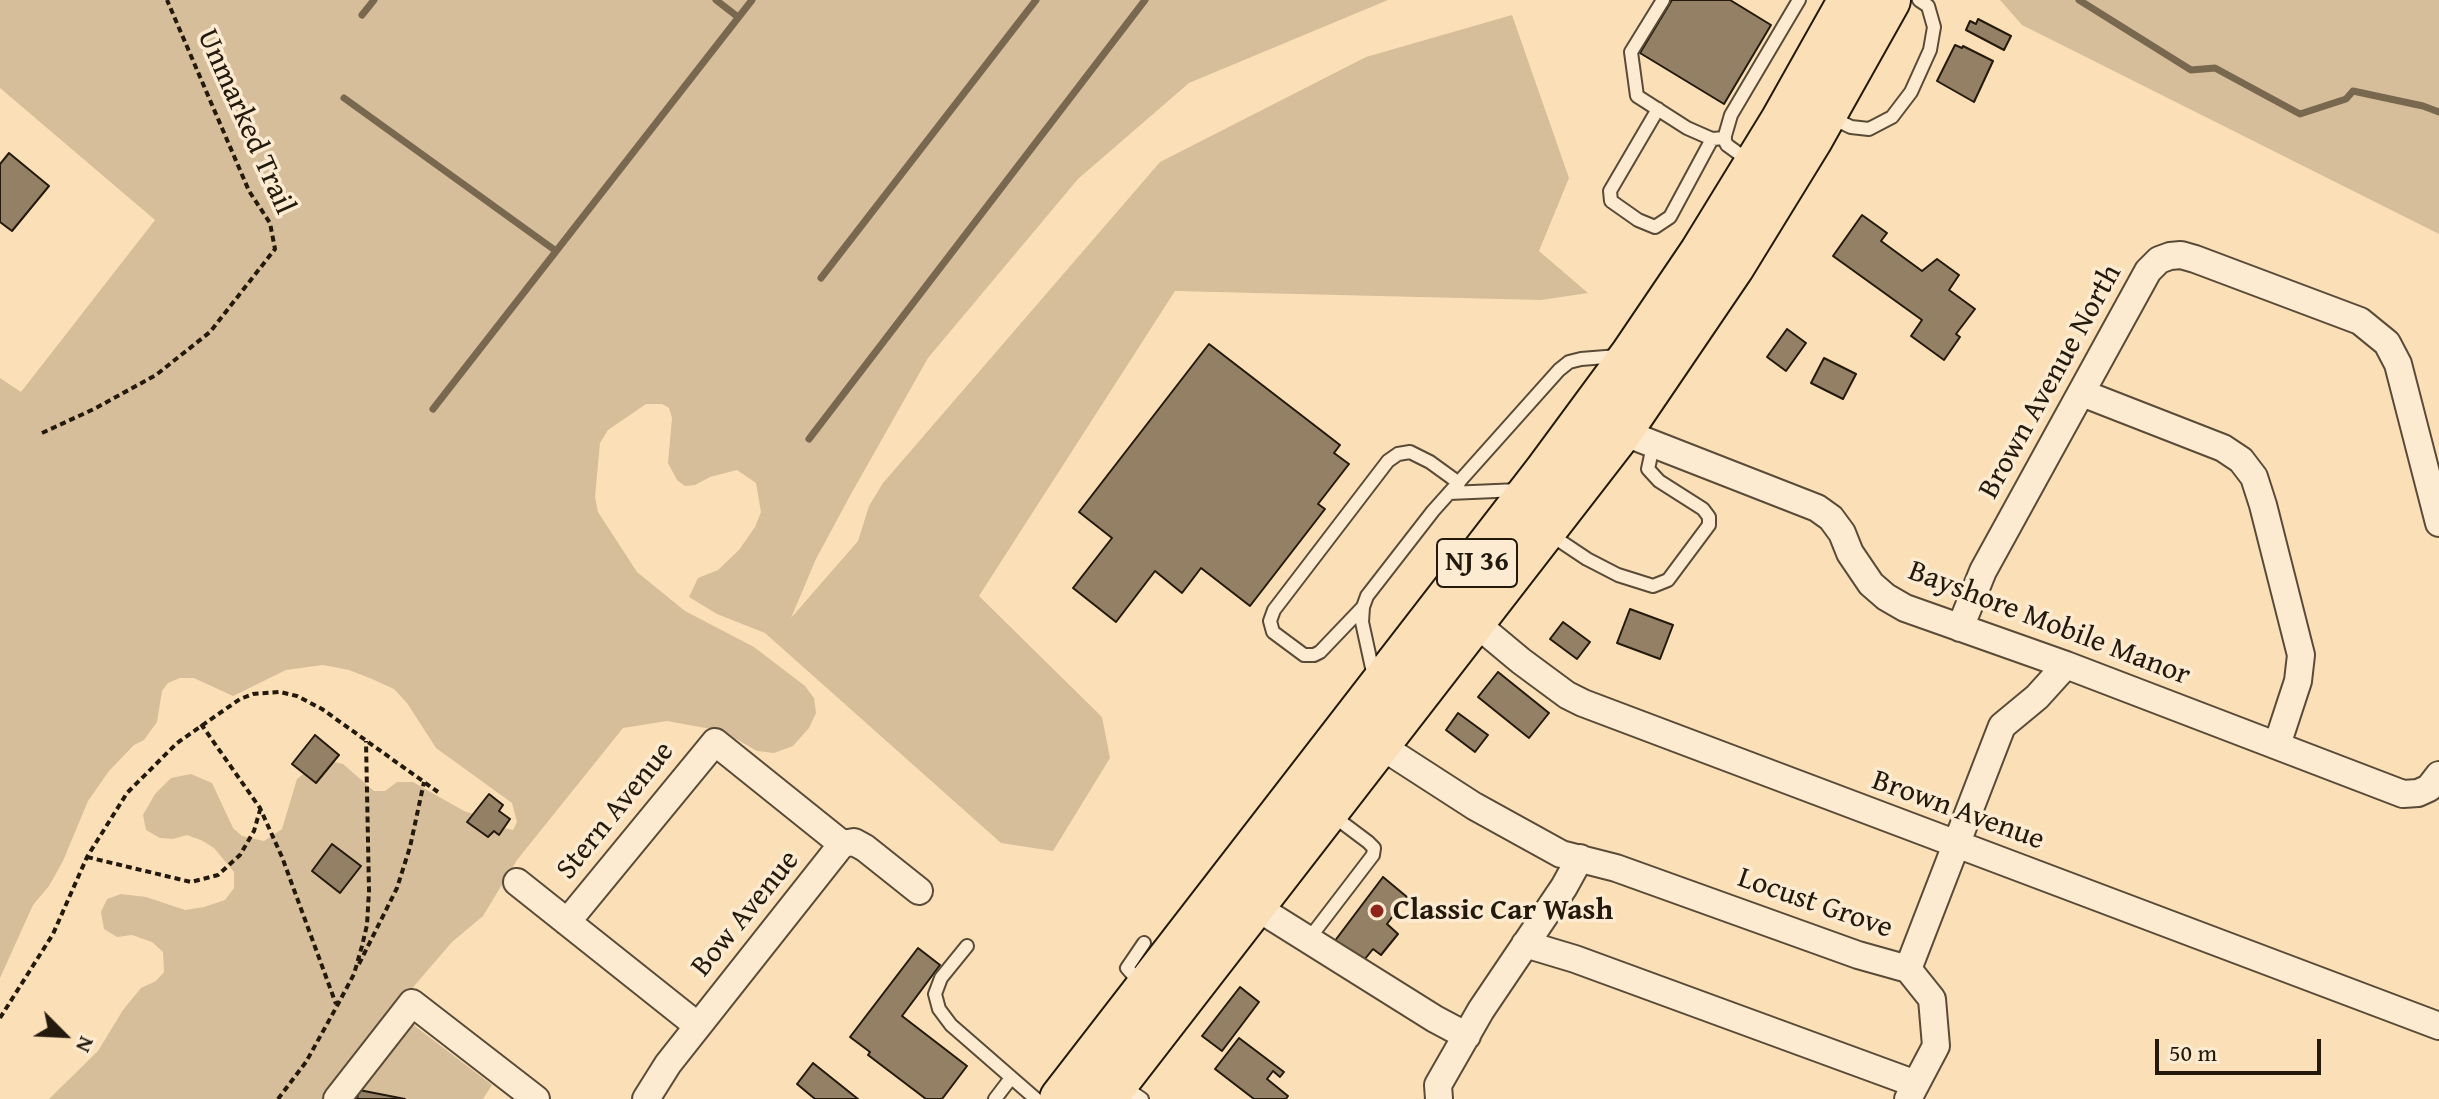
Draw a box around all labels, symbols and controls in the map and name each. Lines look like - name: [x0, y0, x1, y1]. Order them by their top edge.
- street label: Unmarked Trail: [188, 24, 302, 220]
- street label: Brown Avenue North: [1972, 259, 2130, 505]
- road number: NJ 36: [1437, 539, 1517, 587]
- street label: Bayshore Mobile Manor: [1903, 554, 2195, 694]
- street label: Stern Avenue: [549, 735, 683, 887]
- street label: Brown Avenue: [1867, 763, 2049, 859]
- street label: Bow Avenue: [684, 844, 808, 984]
- street label: Locust Grove: [1733, 861, 1897, 947]
- place label: Classic Car Wash: [1393, 893, 1613, 929]
- marker: Classic Car Wash: [1368, 902, 1386, 920]
- north arrow: [24, 995, 104, 1075]
- scale bar: [2159, 1023, 2325, 1073]
- text: N: [68, 1032, 104, 1058]
- text: 50 m: [2169, 1035, 2217, 1070]

